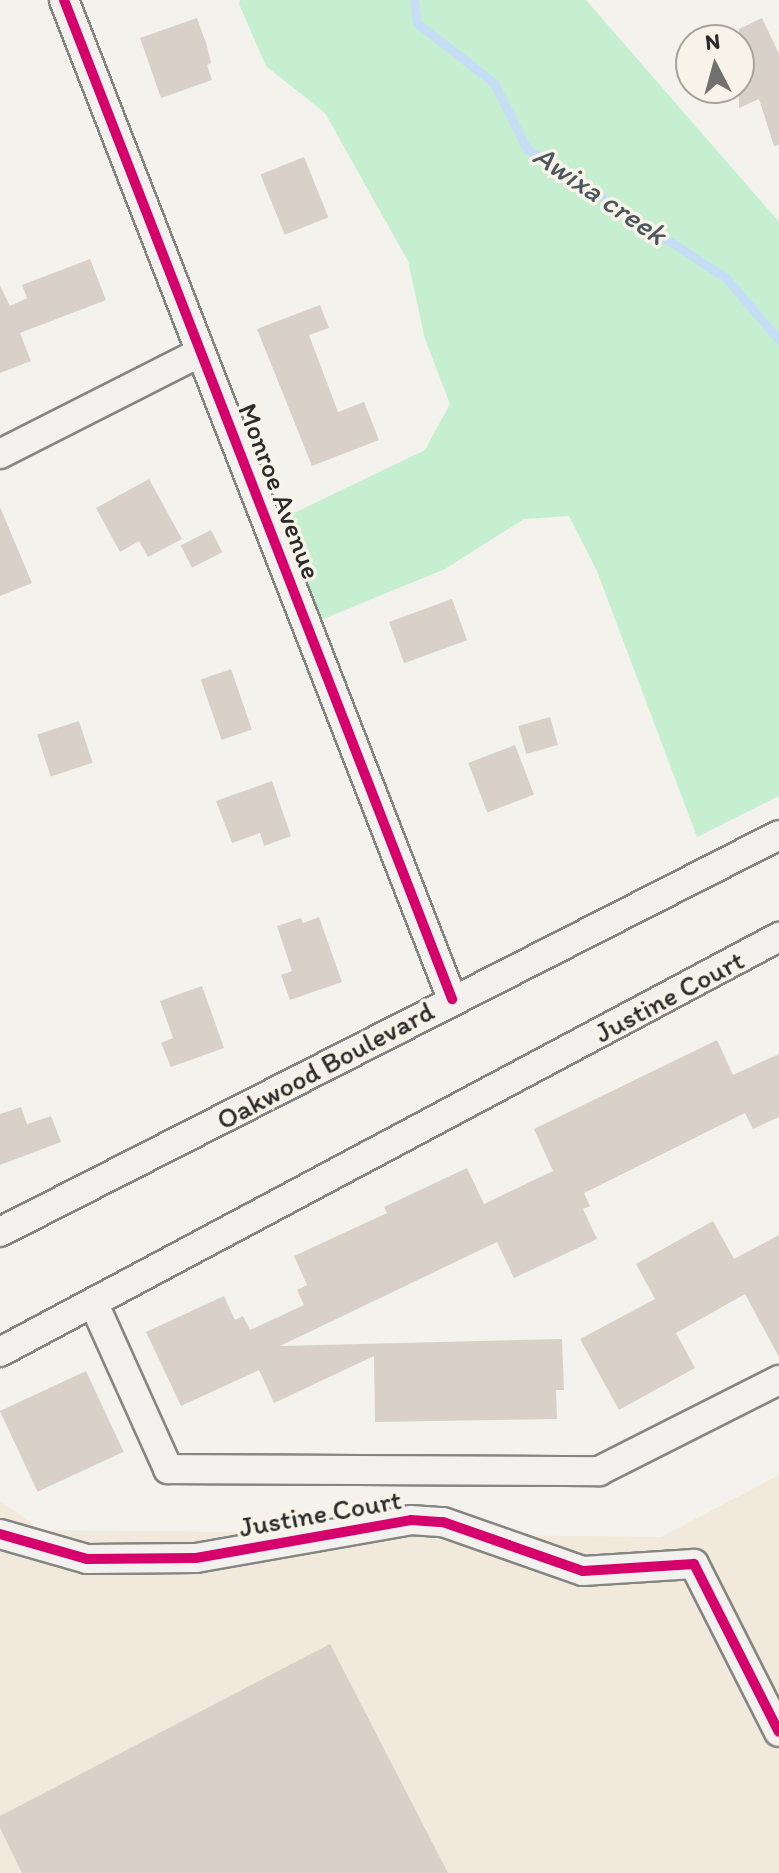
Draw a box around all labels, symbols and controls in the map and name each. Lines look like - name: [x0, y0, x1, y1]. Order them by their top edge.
- north arrow: [675, 24, 755, 104]
- text: N: [704, 27, 721, 56]
- water label: Awixa creek: [527, 138, 673, 252]
- street label: Monroe Avenue: [231, 399, 329, 583]
- street label: Justine Court: [589, 943, 749, 1049]
- street label: Oakwood Boulevard: [211, 993, 439, 1137]
- street label: Justine Court: [236, 1482, 404, 1544]

